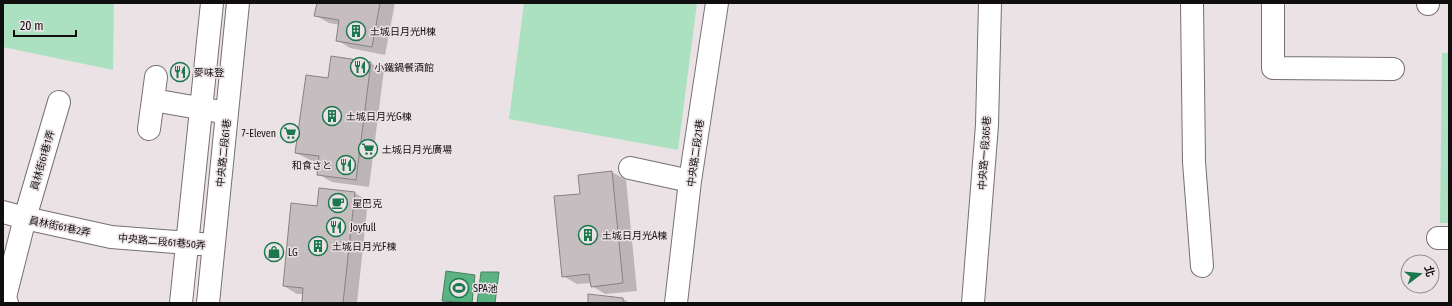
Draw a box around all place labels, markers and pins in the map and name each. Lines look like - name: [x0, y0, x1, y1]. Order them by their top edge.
- building icon: 土城日月光H棟: [345, 20, 367, 42]
- place label: 土城日月光H棟: [370, 26, 436, 38]
- restaurant icon: 小鐵鍋餐酒館: [349, 56, 371, 78]
- restaurant icon: 麥味登: [169, 61, 191, 83]
- place label: 小鐵鍋餐酒館: [374, 62, 434, 74]
- place label: 麥味登: [194, 67, 224, 79]
- building icon: 土城日月光G棟: [321, 105, 343, 127]
- place label: 土城日月光G棟: [346, 111, 412, 123]
- supermarket icon: 7-Eleven: [279, 122, 301, 144]
- place label: 7-Eleven: [242, 128, 276, 140]
- supermarket icon: 土城日月光廣場: [357, 138, 379, 160]
- place label: 土城日月光廣場: [382, 144, 452, 156]
- restaurant icon: 和食さと: [335, 154, 357, 176]
- place label: 和食さと: [292, 160, 332, 172]
- cafe icon: 星巴克: [327, 192, 349, 214]
- place label: 星巴克: [352, 198, 382, 210]
- restaurant icon: Joyfull: [325, 216, 347, 238]
- place label: Joyfull: [350, 222, 376, 234]
- building icon: 土城日月光A棟: [577, 224, 599, 246]
- place label: 土城日月光A棟: [602, 230, 667, 242]
- building icon: 土城日月光F棟: [307, 235, 329, 257]
- shop icon: LG: [263, 241, 285, 263]
- place label: 土城日月光F棟: [332, 241, 396, 253]
- place label: LG: [288, 247, 298, 259]
- sports icon: SPA池: [448, 277, 470, 299]
- place label: SPA池: [473, 283, 498, 295]

